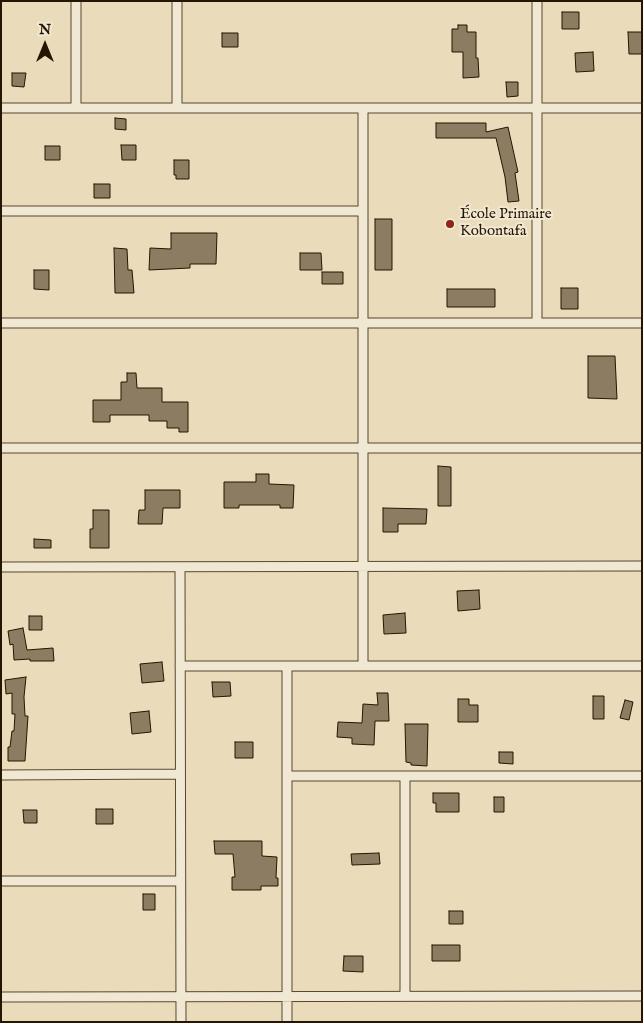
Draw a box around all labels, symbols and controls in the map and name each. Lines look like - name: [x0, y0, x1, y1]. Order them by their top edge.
- north arrow: [20, 20, 70, 70]
- text: N: [39, 21, 51, 39]
- place label: École Primaire Kobontafa: [460, 206, 552, 241]
- marker: École Primaire Kobontafa: [444, 218, 456, 230]

